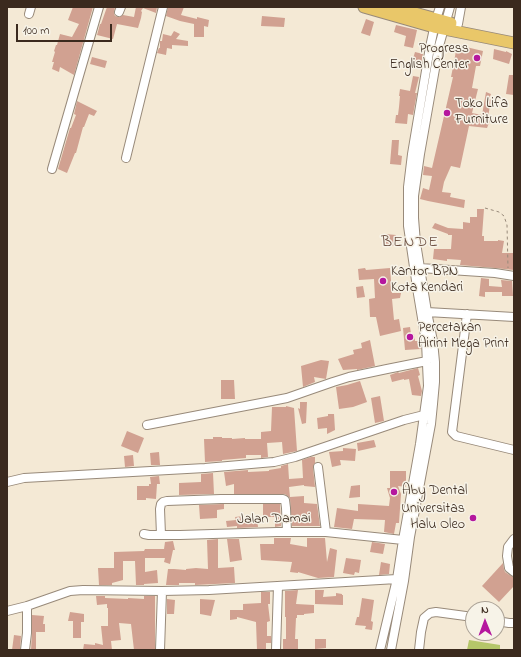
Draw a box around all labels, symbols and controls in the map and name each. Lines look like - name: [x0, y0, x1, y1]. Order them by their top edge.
- scale bar: [18, 16, 114, 42]
- text: 100 m: [23, 22, 50, 40]
- place label: Progress English Center: [390, 42, 469, 74]
- marker: Progress English Center: [472, 53, 482, 63]
- place label: Toko Lifa Furniture: [455, 97, 508, 130]
- marker: Toko Lifa Furniture: [442, 108, 452, 118]
- district label: BENDE: [381, 233, 439, 253]
- place label: Kantor BPN Kota Kendari: [391, 265, 463, 298]
- marker: Kantor BPN Kota Kendari: [378, 276, 388, 286]
- place label: Percetakan Airint Mega Print: [418, 321, 509, 354]
- marker: Percetakan Airint Mega Print: [405, 332, 415, 342]
- place label: Aby Dental: [402, 484, 467, 500]
- marker: Aby Dental: [389, 487, 399, 497]
- place label: Universitas Halu Oleo: [401, 502, 465, 534]
- street label: Jalan Damai: [237, 511, 311, 529]
- marker: Universitas Halu Oleo: [468, 513, 478, 523]
- north arrow: [465, 601, 505, 641]
- text: N: [481, 602, 489, 618]

